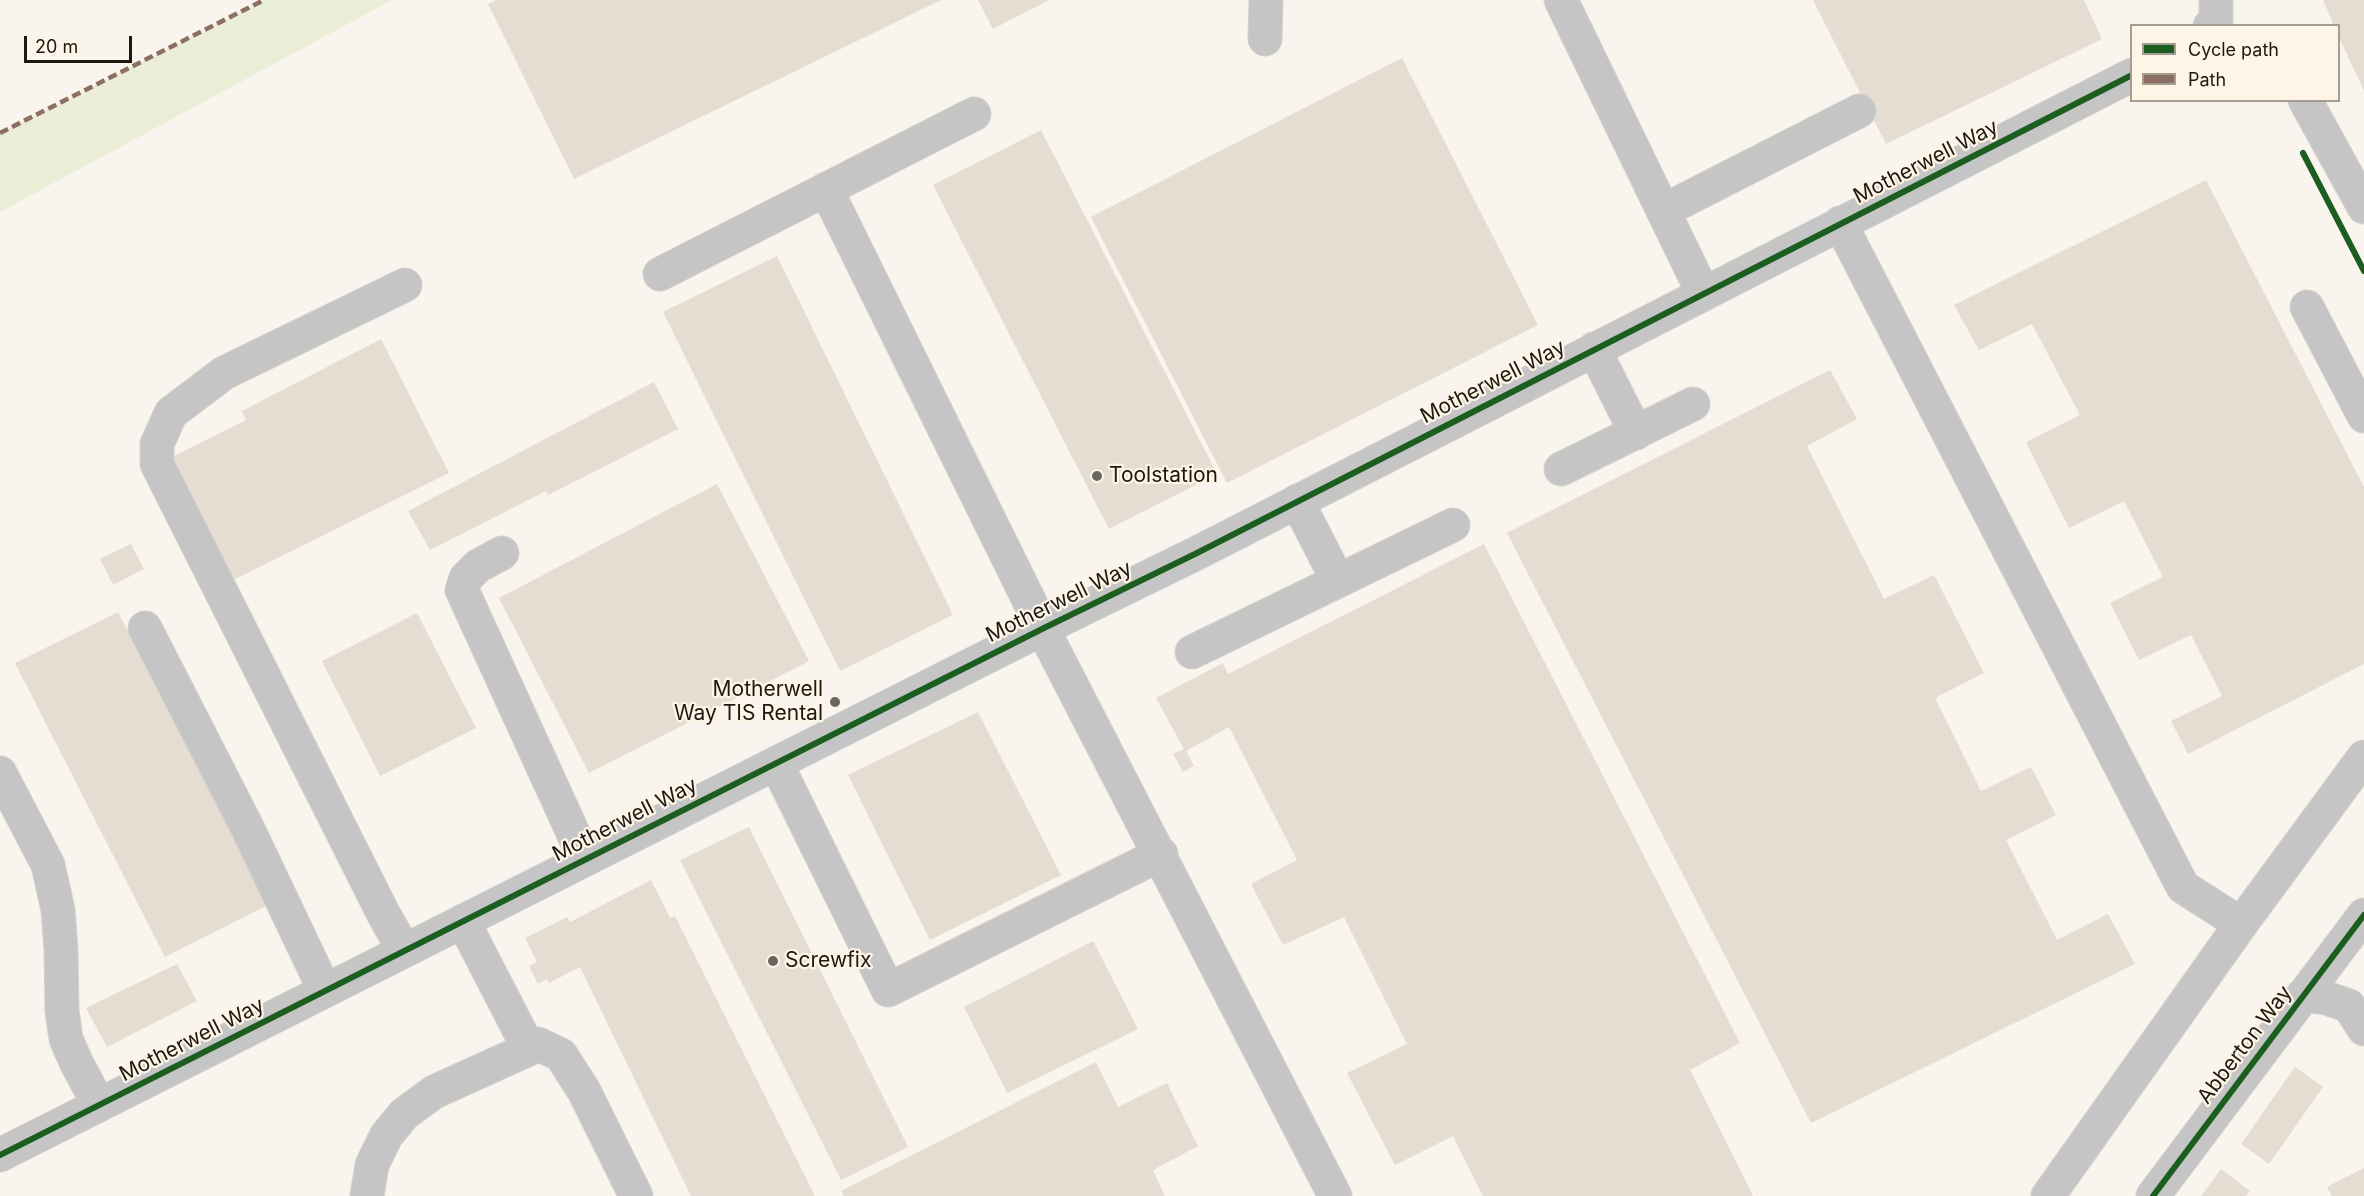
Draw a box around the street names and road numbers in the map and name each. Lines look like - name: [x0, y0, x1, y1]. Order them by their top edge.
- street label: Motherwell Way: [1849, 115, 2003, 209]
- street label: Motherwell Way: [1416, 335, 1570, 429]
- street label: Motherwell Way: [982, 556, 1136, 648]
- street label: Motherwell Way: [548, 773, 702, 867]
- street label: Abberton Way: [2192, 981, 2298, 1109]
- street label: Motherwell Way: [115, 993, 269, 1087]

